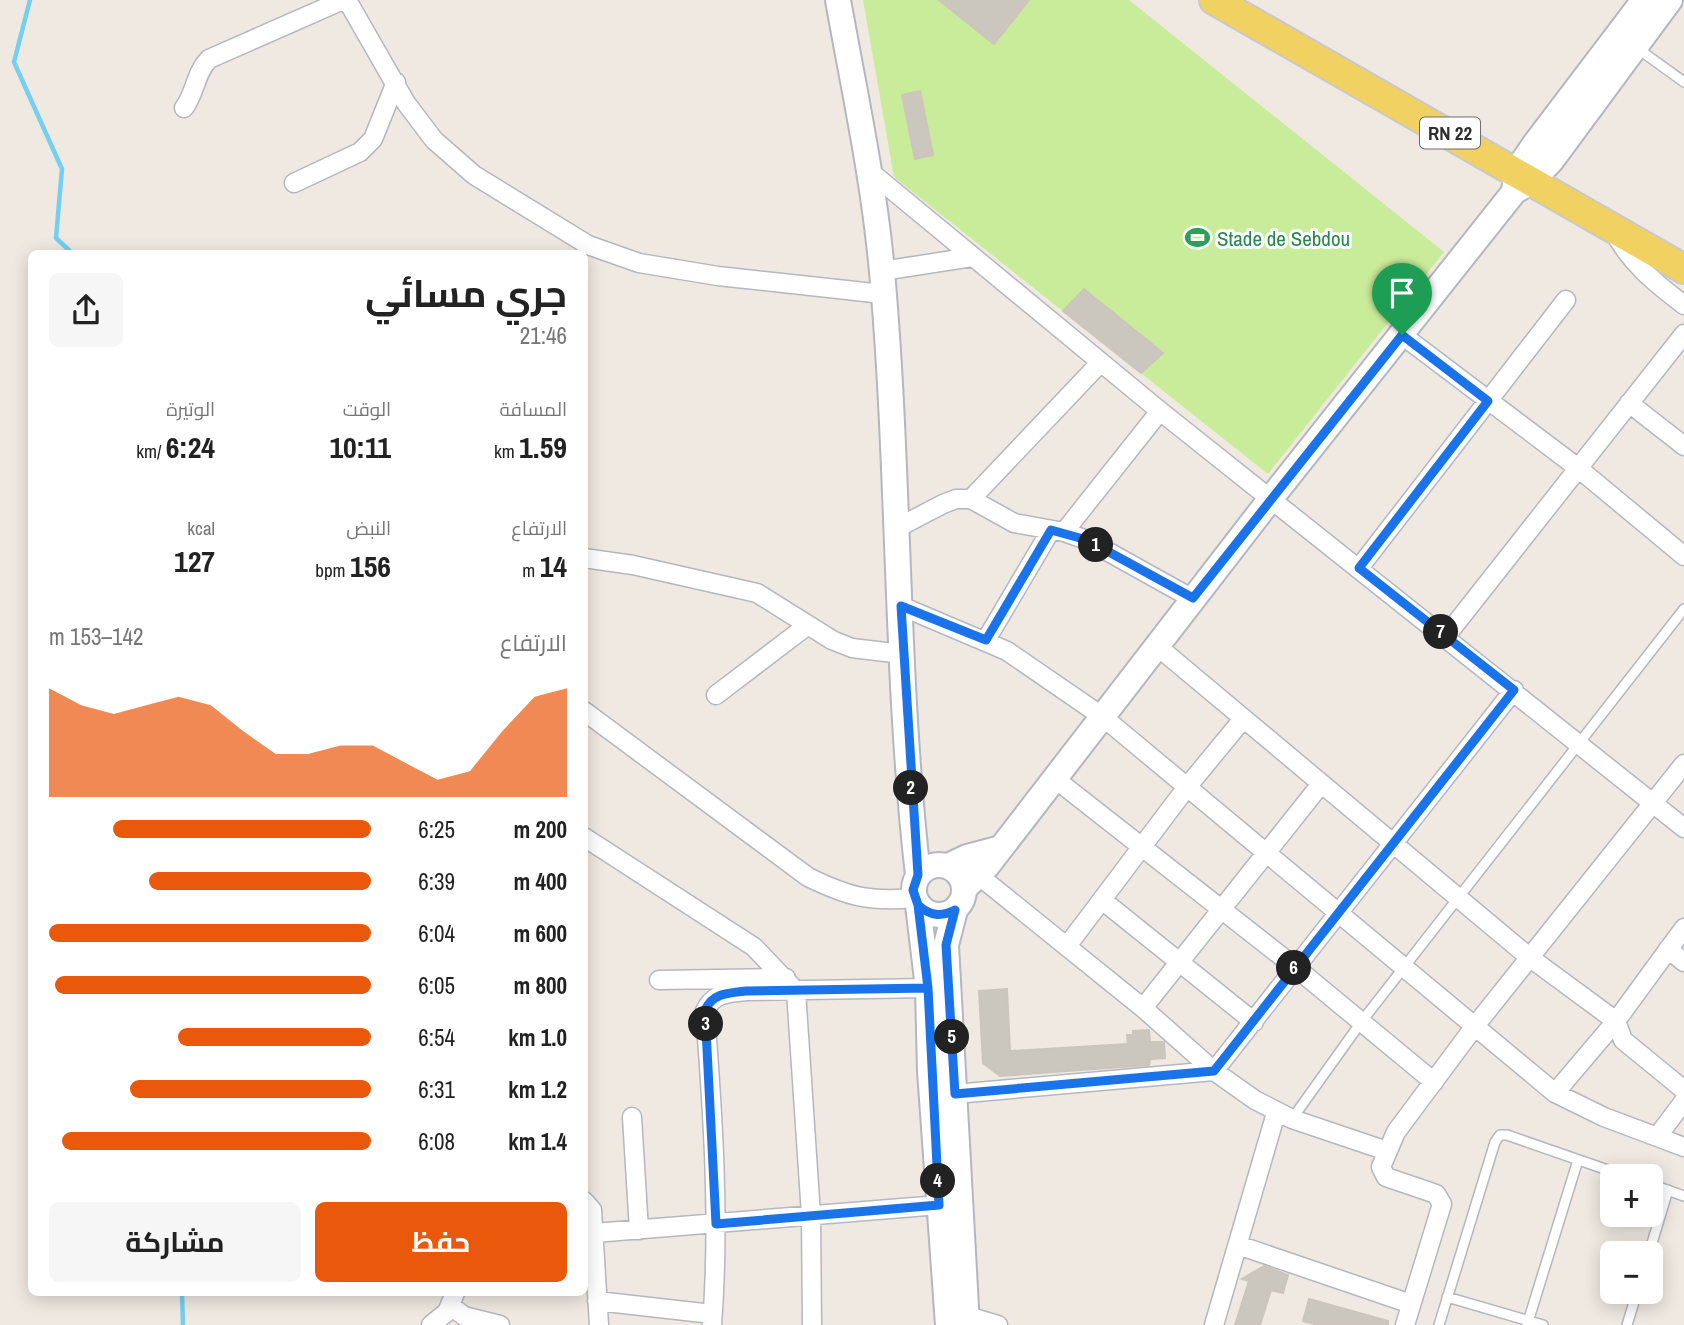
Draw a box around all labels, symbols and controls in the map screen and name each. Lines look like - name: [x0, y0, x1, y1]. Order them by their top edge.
- road number: RN 22: [1420, 118, 1480, 148]
- sports icon: Stade de Sebdou: [1183, 224, 1211, 252]
- place label: Stade de Sebdou: [1217, 224, 1350, 253]
- pin: [1372, 263, 1432, 335]
- text: جري مسائي: [365, 268, 567, 319]
- button: share: [49, 273, 123, 347]
- icon: arrive: [1383, 274, 1421, 312]
- text: 21:46: [520, 320, 567, 351]
- text: الوتيرة: [166, 396, 215, 422]
- text: الوقت: [343, 396, 391, 422]
- text: المسافة: [499, 396, 567, 422]
- text: 6:24: [166, 427, 215, 467]
- text: 10:11: [329, 427, 391, 467]
- text: 1.59: [519, 427, 567, 467]
- text: /km: [136, 438, 166, 464]
- text: km: [494, 438, 519, 464]
- text: kcal: [187, 515, 215, 541]
- text: النبض: [346, 515, 391, 541]
- text: الارتفاع: [511, 515, 567, 541]
- pin: 1: [1078, 528, 1114, 562]
- text: 1: [1091, 531, 1100, 557]
- text: 127: [174, 541, 215, 581]
- text: 156: [350, 546, 391, 586]
- text: 14: [540, 546, 567, 586]
- text: bpm: [315, 557, 350, 583]
- text: m: [522, 557, 540, 583]
- pin: 7: [1424, 614, 1458, 650]
- text: 7: [1436, 618, 1445, 644]
- text: 142–153 m: [49, 621, 143, 652]
- text: الارتفاع: [500, 627, 567, 658]
- pin: 2: [894, 770, 928, 806]
- text: 2: [906, 774, 915, 800]
- text: 6:25: [418, 814, 455, 845]
- text: 200 m: [514, 814, 567, 845]
- text: 6:39: [418, 866, 455, 897]
- text: 400 m: [514, 866, 567, 897]
- text: 6:04: [418, 918, 455, 949]
- text: 600 m: [514, 918, 567, 949]
- pin: 6: [1276, 950, 1312, 986]
- text: 6: [1289, 954, 1298, 980]
- text: 6:05: [418, 970, 455, 1001]
- text: 800 m: [514, 970, 567, 1001]
- pin: 3: [688, 1006, 724, 1042]
- text: 3: [701, 1010, 710, 1036]
- pin: 5: [934, 1020, 970, 1054]
- text: 6:54: [418, 1022, 455, 1053]
- text: 1.0 km: [508, 1022, 567, 1053]
- text: 5: [947, 1023, 956, 1049]
- text: 6:31: [418, 1074, 455, 1105]
- text: 1.2 km: [508, 1074, 567, 1105]
- text: 6:08: [418, 1126, 455, 1157]
- text: 1.4 km: [508, 1126, 567, 1157]
- pin: 4: [920, 1164, 956, 1198]
- map controls: [1600, 1164, 1663, 1304]
- button: +: [1600, 1164, 1663, 1227]
- text: 4: [933, 1167, 942, 1193]
- button: مشاركة: [49, 1202, 301, 1282]
- button: حفظ: [315, 1202, 567, 1282]
- button: −: [1600, 1241, 1663, 1304]

